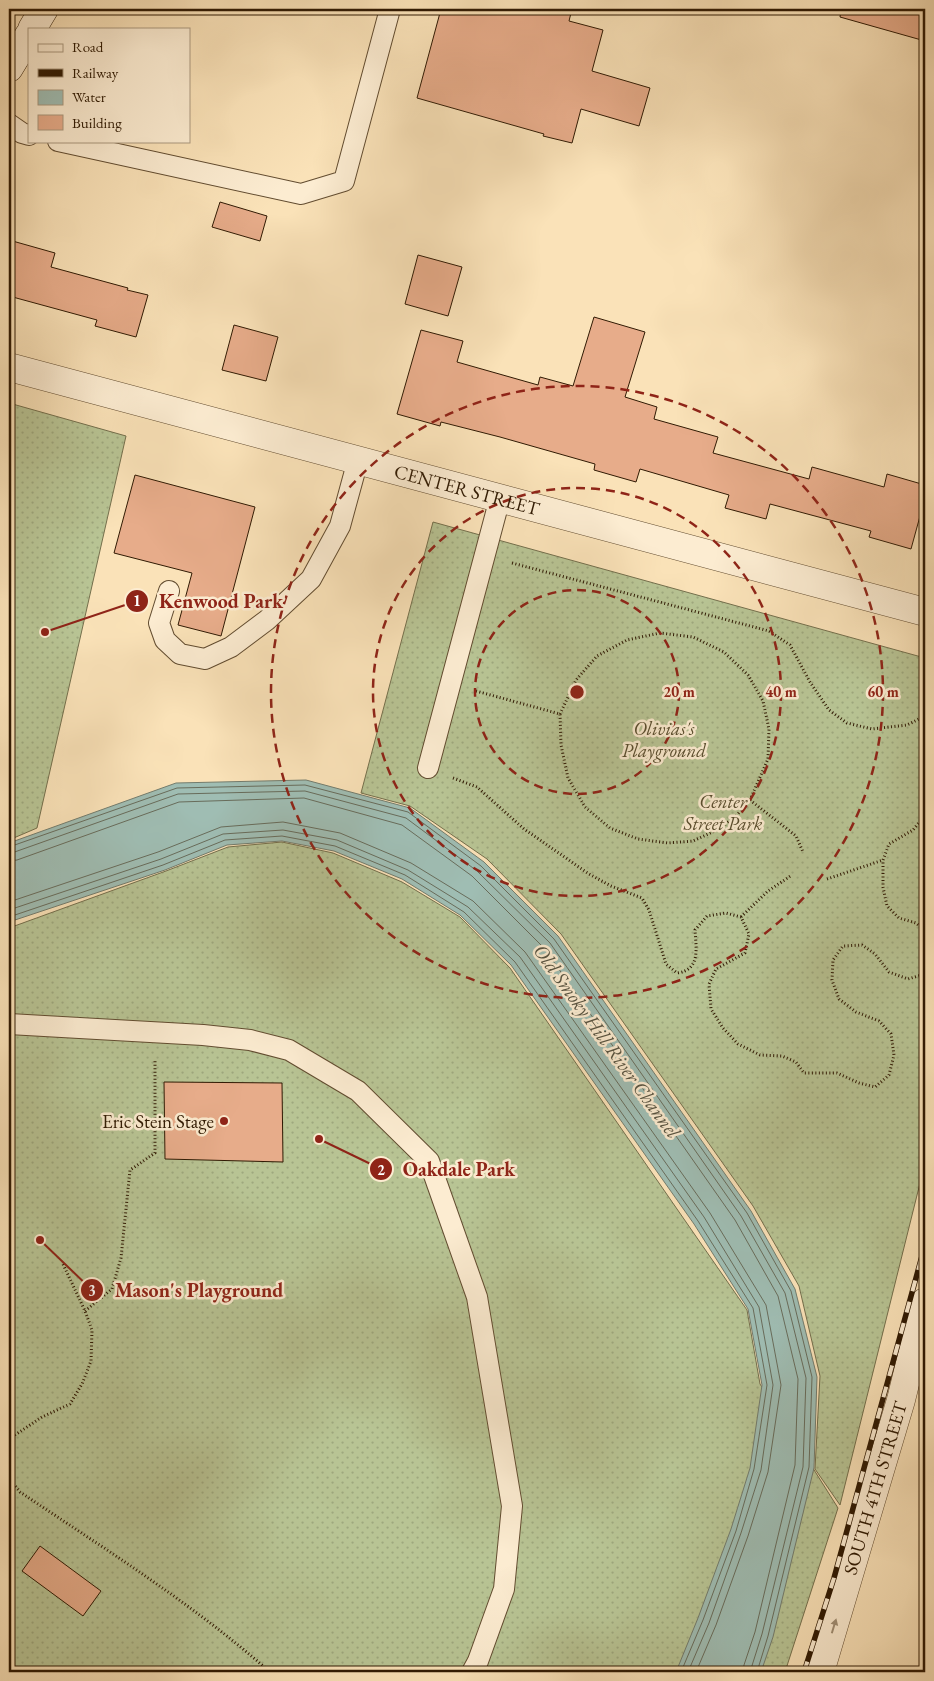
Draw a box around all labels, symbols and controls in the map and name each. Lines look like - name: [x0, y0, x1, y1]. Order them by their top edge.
- legend: [28, 28, 190, 142]
- text: Road: [72, 37, 104, 56]
- text: Railway: [72, 63, 119, 82]
- text: Water: [72, 87, 106, 106]
- text: Building: [72, 113, 122, 132]
- street label: CENTER STREET: [392, 458, 543, 521]
- callout: Kenwood Park: [124, 584, 294, 619]
- text: Kenwood Park: [159, 588, 284, 614]
- text: 1: [133, 591, 141, 610]
- text: 20 m: [663, 682, 695, 701]
- text: 40 m: [765, 682, 797, 701]
- text: 60 m: [867, 682, 899, 701]
- centre of rings: [568, 683, 586, 701]
- park label: Olivias's Playground: [622, 716, 706, 763]
- park label: Center Street Park: [683, 789, 763, 836]
- water label: Old Smoky Hill River Channel: [528, 939, 687, 1144]
- place label: Eric Stein Stage: [102, 1109, 214, 1134]
- marker: Eric Stein Stage: [218, 1115, 230, 1127]
- callout: Oakdale Park: [368, 1152, 525, 1187]
- text: Oakdale Park: [403, 1156, 516, 1182]
- text: 2: [377, 1160, 385, 1179]
- callout: Mason's Playground: [80, 1273, 293, 1308]
- text: Mason's Playground: [115, 1277, 283, 1303]
- text: 3: [88, 1281, 96, 1300]
- street label: SOUTH 4TH STREET: [837, 1398, 912, 1578]
- one-way arrow: [830, 1618, 838, 1633]

